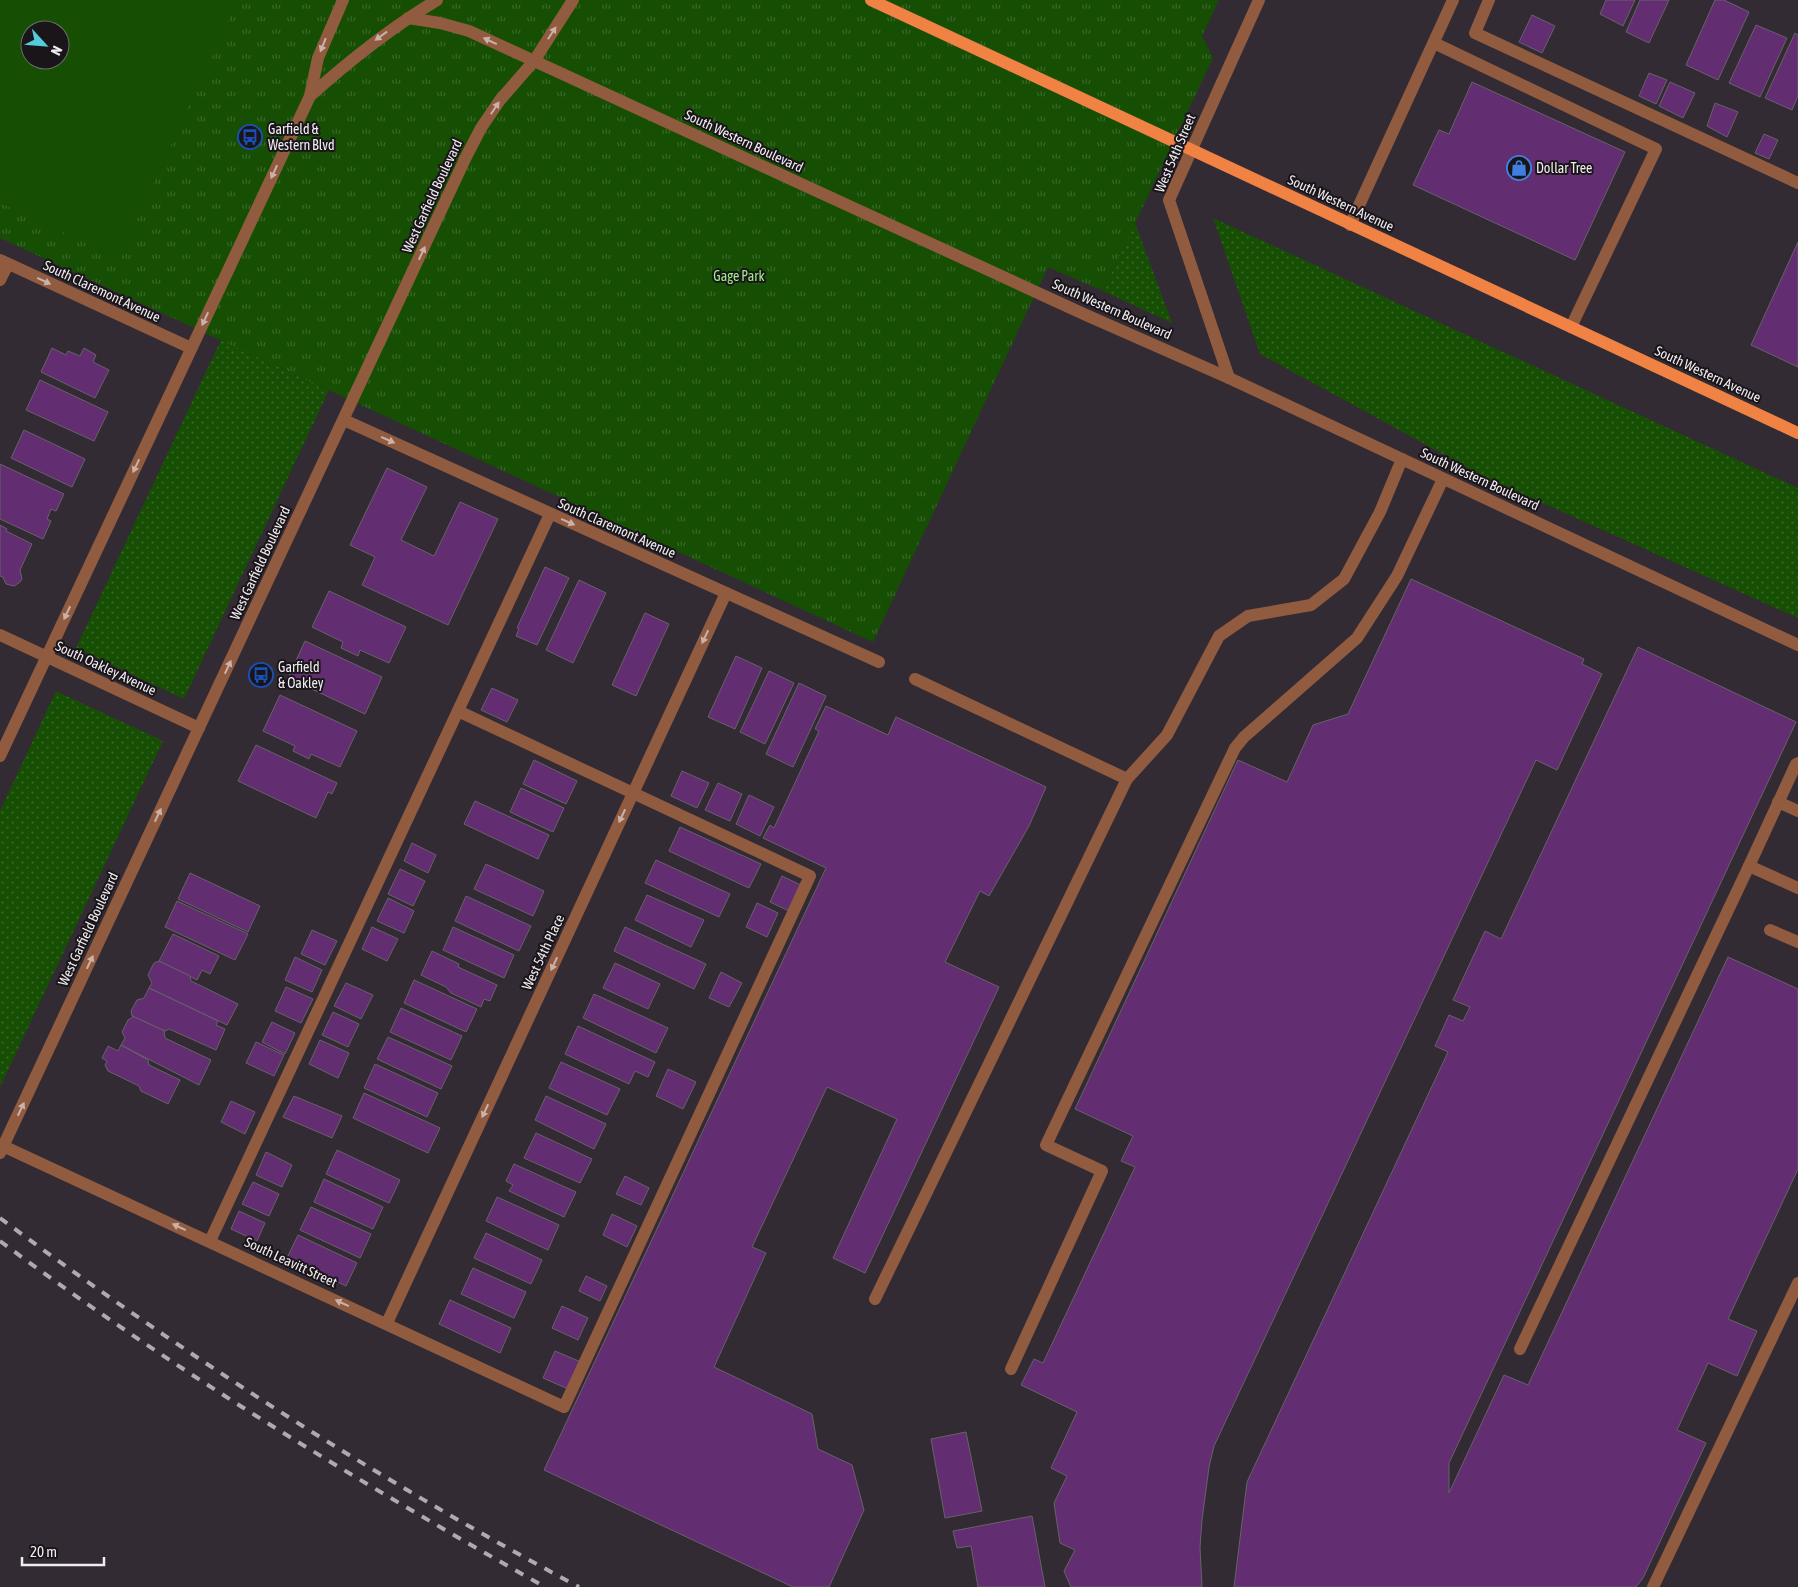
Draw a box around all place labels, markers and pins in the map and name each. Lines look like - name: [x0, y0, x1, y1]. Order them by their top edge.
- place label: Garfield & Western Blvd: [268, 121, 335, 153]
- bus stop icon: Garfield & Western Blvd: [237, 124, 263, 150]
- shop icon: Dollar Tree: [1506, 155, 1532, 181]
- place label: Dollar Tree: [1536, 160, 1592, 176]
- place label: Garfield & Oakley: [278, 659, 324, 691]
- bus stop icon: Garfield & Oakley: [248, 662, 274, 688]

